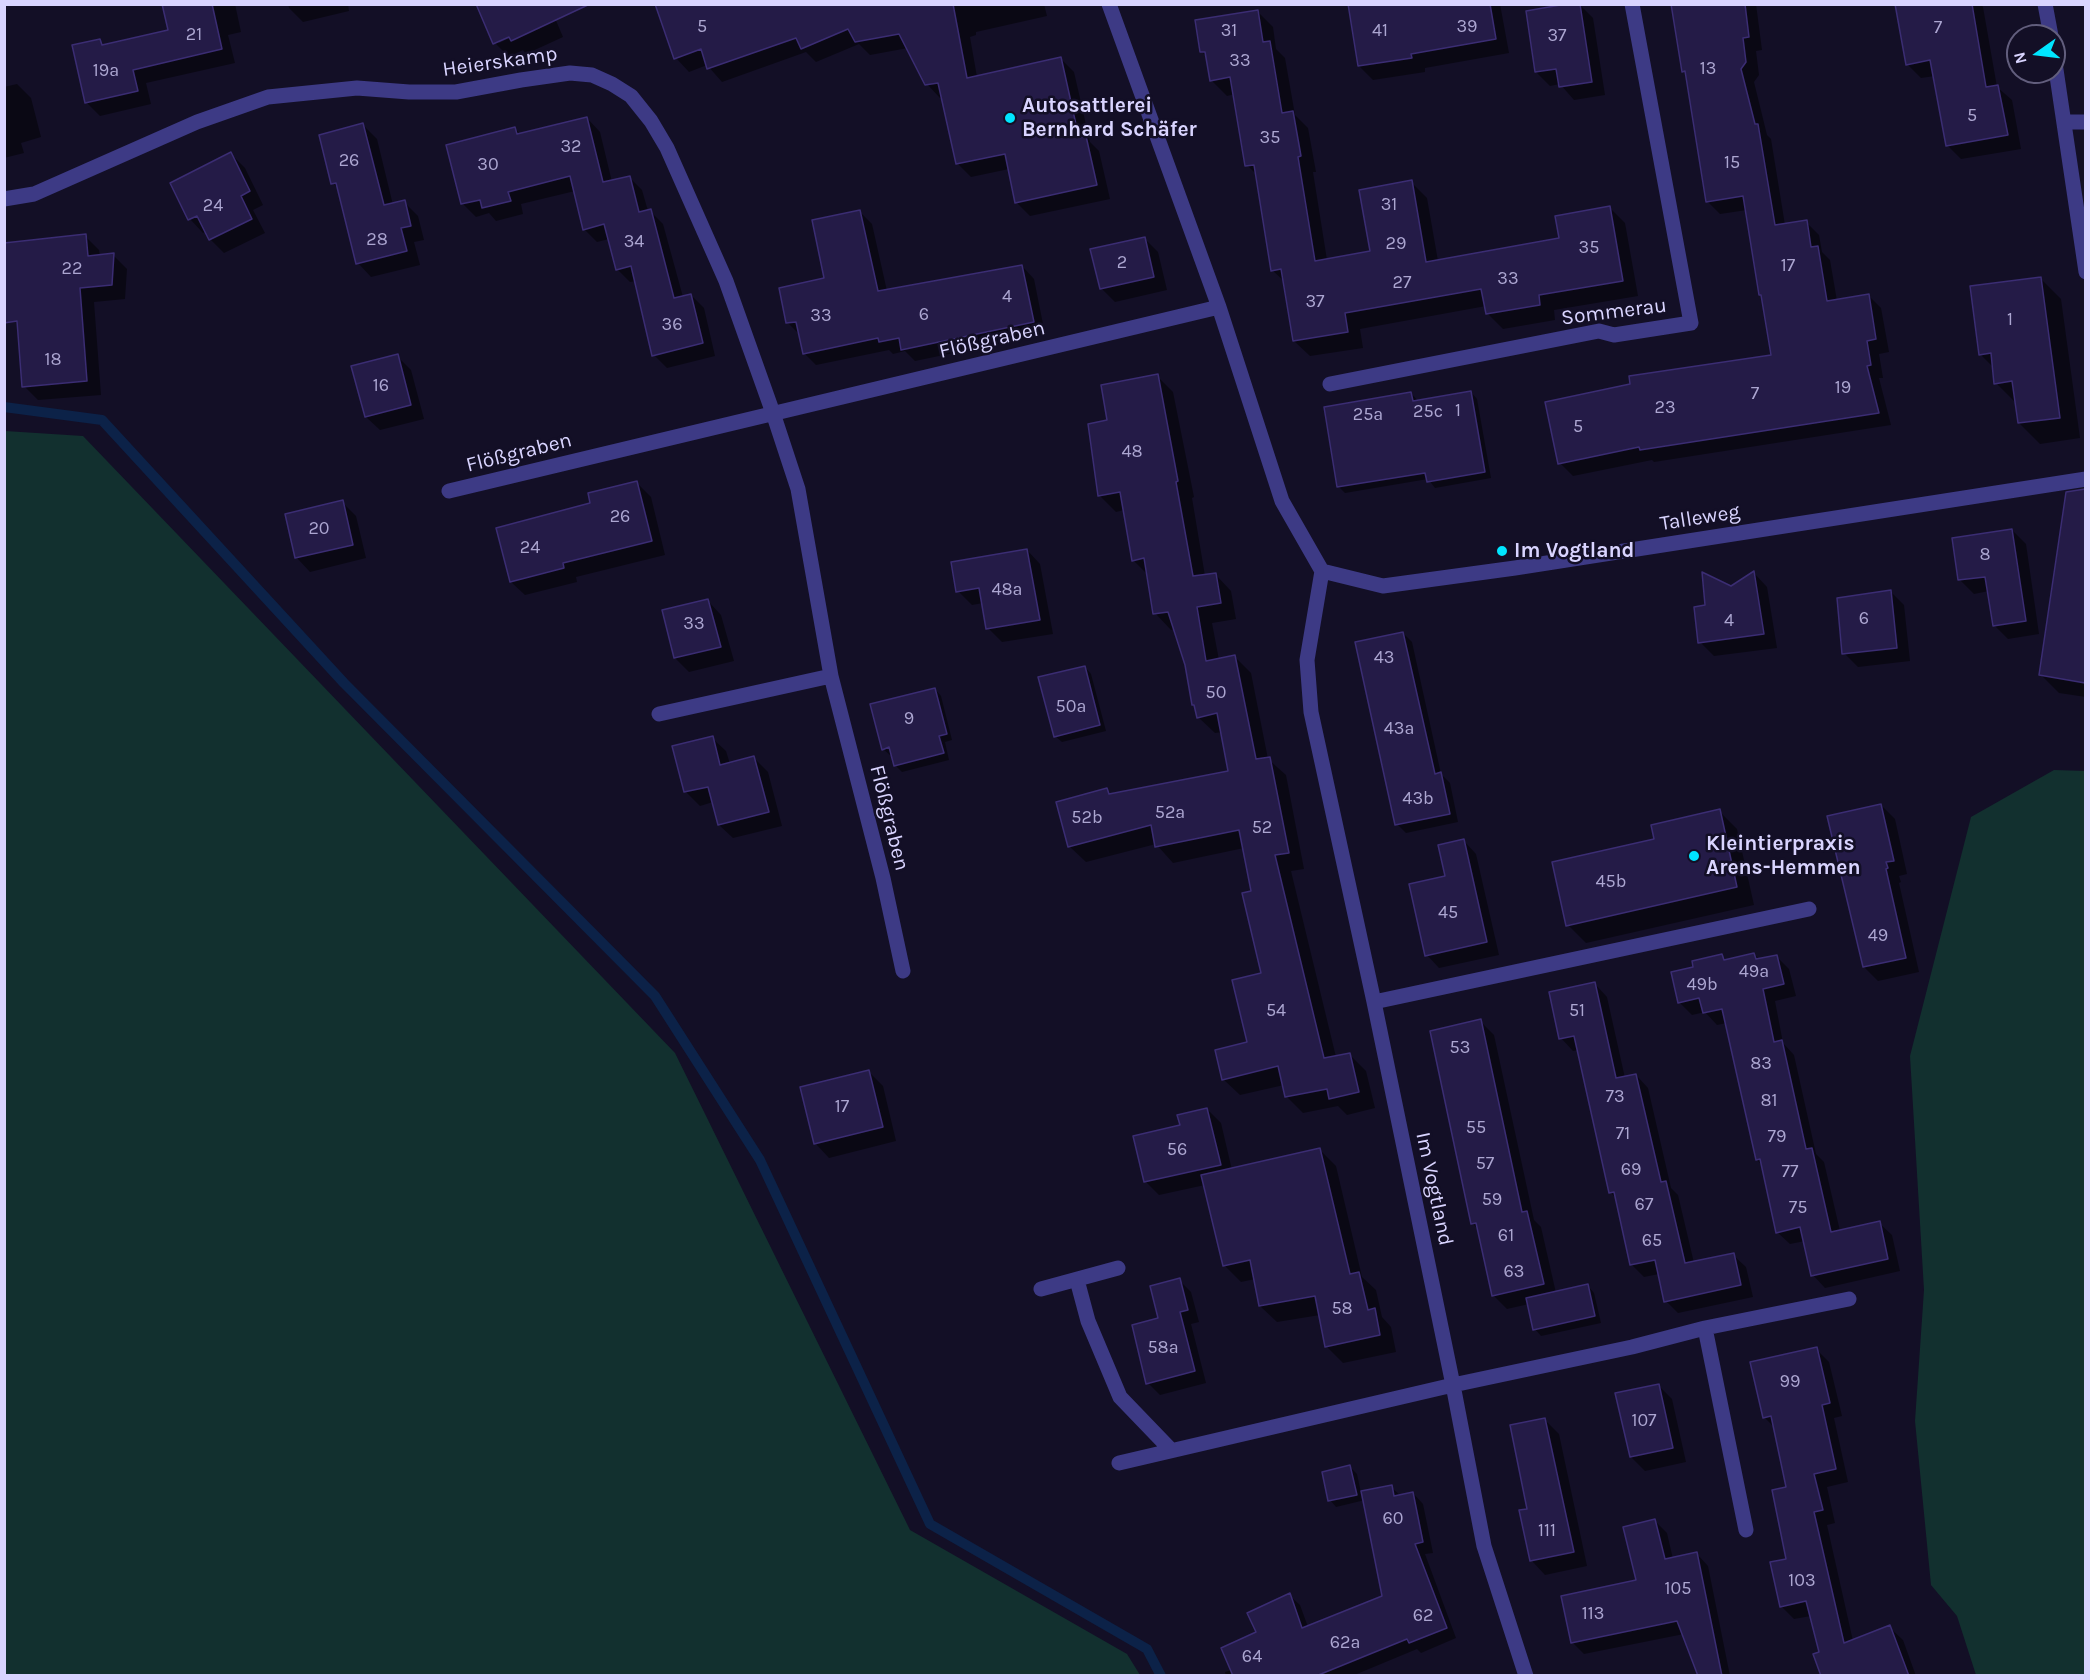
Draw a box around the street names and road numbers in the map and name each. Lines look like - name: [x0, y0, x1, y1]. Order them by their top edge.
- street label: Heierskamp: [441, 41, 559, 83]
- street label: Sommerau: [1560, 293, 1668, 331]
- street label: Flößgraben: [936, 316, 1048, 364]
- street label: Flößgraben: [463, 428, 575, 478]
- street label: Talleweg: [1658, 499, 1742, 537]
- street label: Flößgraben: [864, 762, 914, 874]
- street label: Im Vogtland: [1410, 1130, 1458, 1248]

